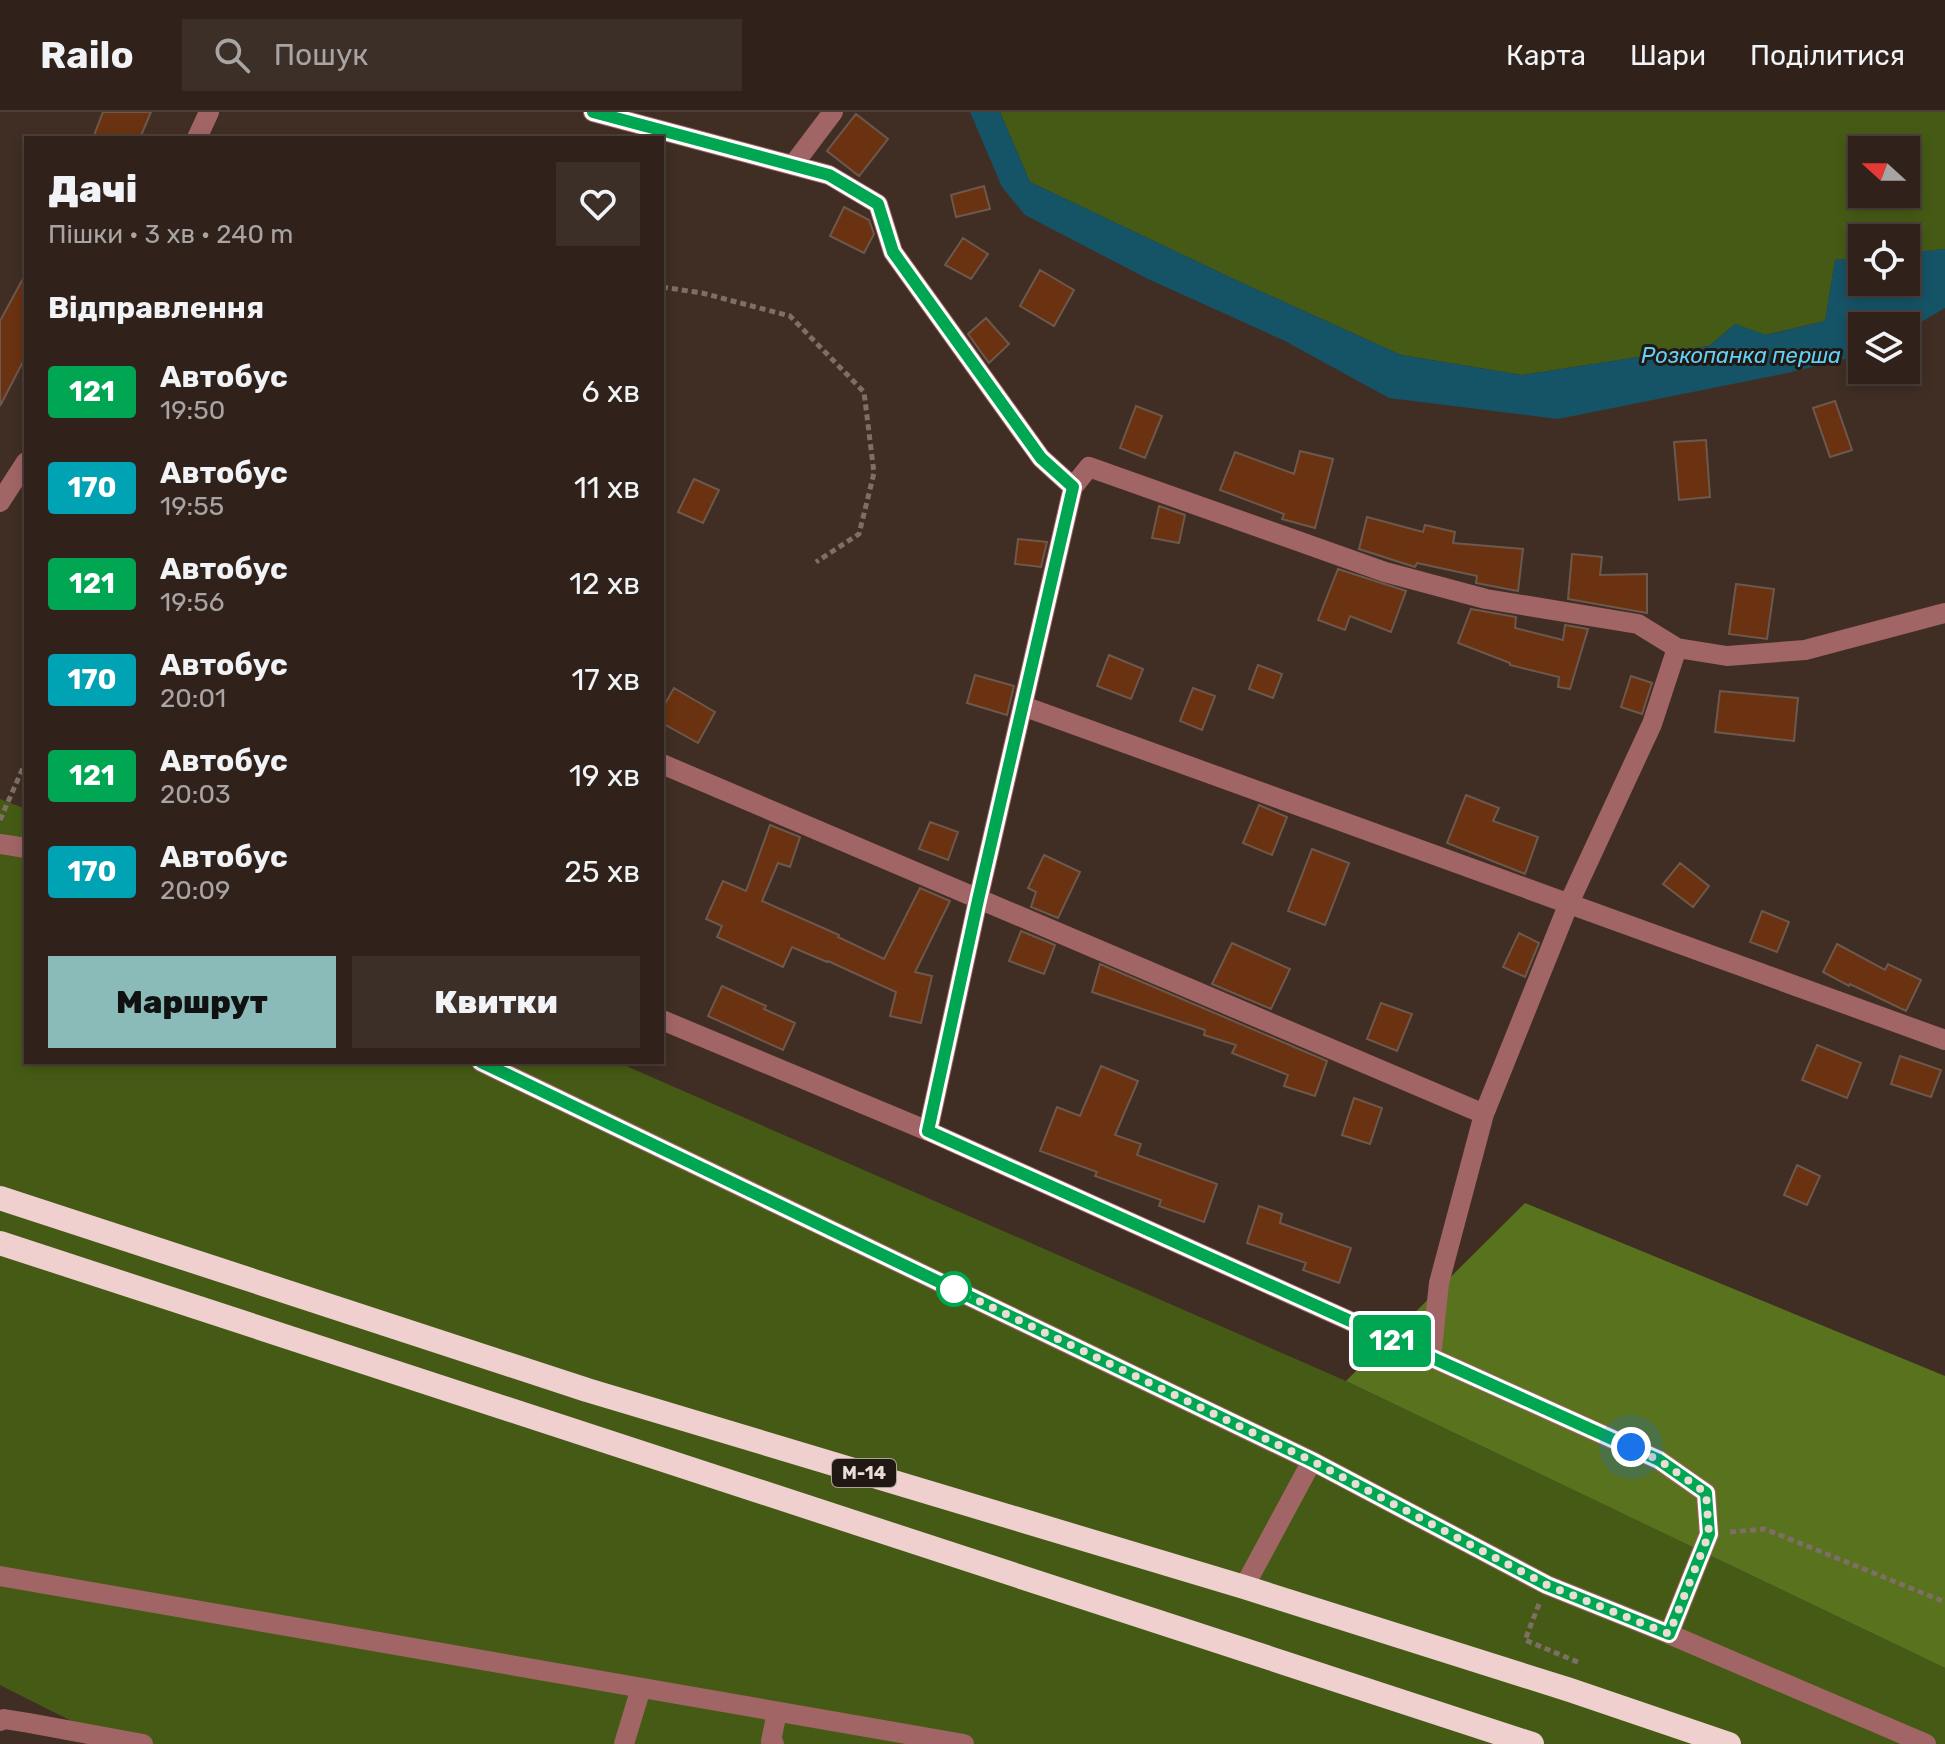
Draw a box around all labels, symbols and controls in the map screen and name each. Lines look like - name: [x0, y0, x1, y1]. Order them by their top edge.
- search box: [182, 19, 742, 91]
- text: Railo: [40, 32, 134, 78]
- icon: search: [210, 33, 254, 77]
- text: Пошук: [274, 37, 368, 73]
- text: Карта: [1506, 39, 1586, 72]
- text: Шари: [1630, 39, 1706, 72]
- text: Поділитися: [1750, 39, 1905, 72]
- north arrow: [1848, 136, 1920, 208]
- map controls: [1848, 136, 1920, 384]
- button: heart: [556, 162, 640, 246]
- text: Дачі: [48, 166, 137, 212]
- text: Пішки · 3 хв · 240 m: [48, 219, 293, 250]
- button: locate: [1848, 224, 1920, 296]
- text: Відправлення: [48, 290, 264, 326]
- button: layers: [1848, 312, 1920, 384]
- water label: Розкопанка перша: [1641, 342, 1841, 369]
- text: Автобус: [160, 359, 288, 395]
- text: 6 хв: [582, 374, 640, 410]
- text: 121: [69, 375, 115, 408]
- text: 19:50: [160, 395, 225, 426]
- text: Автобус: [160, 455, 288, 491]
- text: 11 хв: [574, 470, 640, 506]
- text: 170: [67, 471, 117, 504]
- text: 19:55: [160, 491, 224, 522]
- text: Автобус: [160, 551, 288, 587]
- text: 12 хв: [569, 566, 640, 602]
- text: 121: [69, 567, 115, 600]
- text: 19:56: [160, 587, 224, 618]
- text: Автобус: [160, 647, 288, 683]
- text: 17 хв: [571, 662, 640, 698]
- text: 170: [67, 663, 117, 696]
- text: 20:01: [160, 683, 226, 714]
- text: Автобус: [160, 743, 288, 779]
- text: 19 хв: [569, 758, 640, 794]
- text: 121: [69, 759, 115, 792]
- text: 20:03: [160, 779, 231, 810]
- text: Автобус: [160, 839, 288, 875]
- text: 25 хв: [564, 854, 640, 890]
- text: 170: [67, 855, 117, 888]
- text: 20:09: [160, 875, 230, 906]
- button: Маршрут: [48, 956, 336, 1048]
- button: Квитки: [352, 956, 640, 1048]
- unlabelled marker: [937, 1272, 971, 1306]
- line badge: 121: [1346, 1315, 1438, 1367]
- text: 121: [1369, 1324, 1415, 1357]
- your location: [1611, 1427, 1651, 1467]
- road number: М-14: [832, 1459, 896, 1487]

